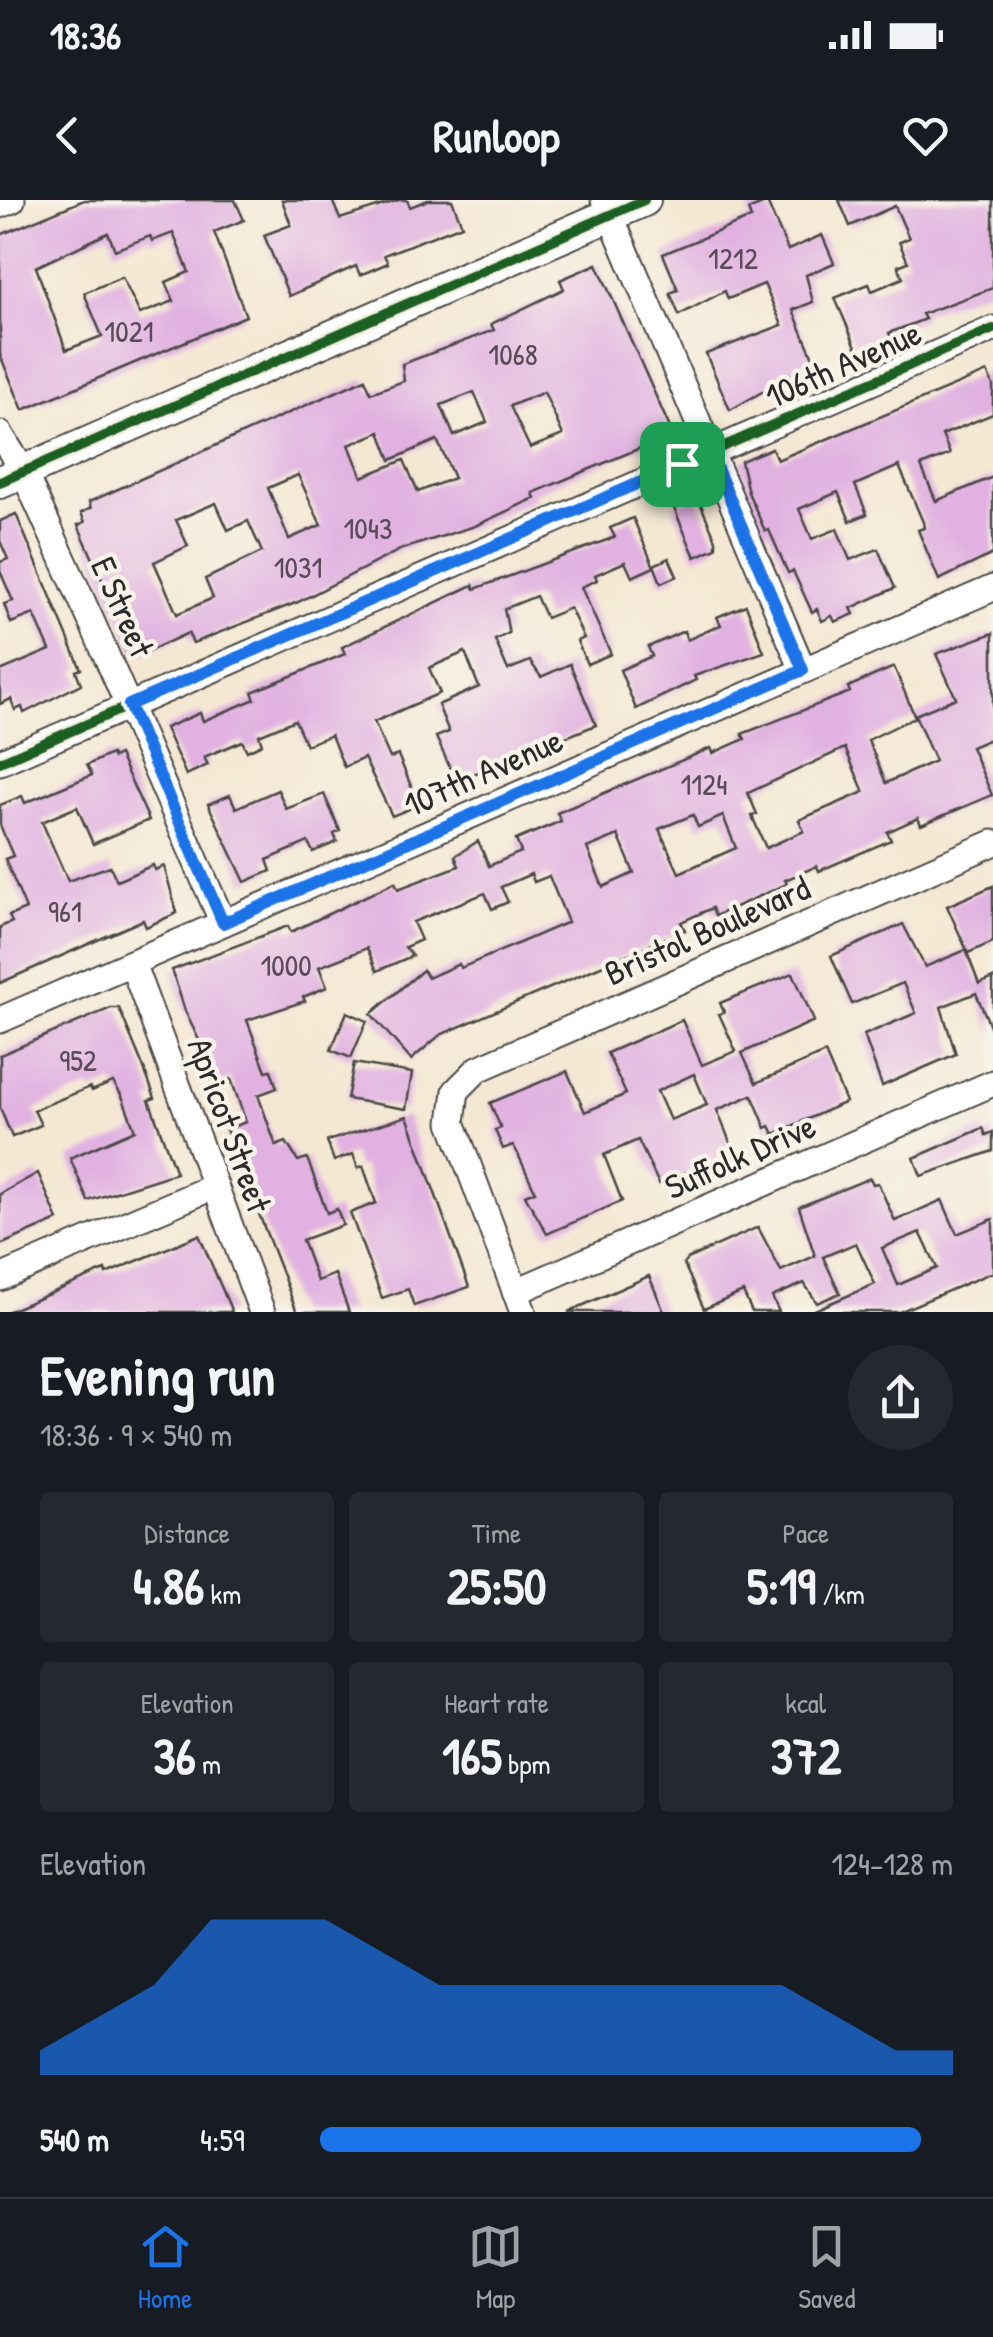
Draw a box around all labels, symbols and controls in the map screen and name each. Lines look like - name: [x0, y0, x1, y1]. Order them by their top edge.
- text: 18:36: [50, 9, 121, 61]
- text: Runloop: [433, 105, 560, 166]
- icon: back: [40, 108, 95, 163]
- icon: heart: [898, 108, 953, 163]
- house number: 1212: [708, 238, 758, 278]
- street label: 106th Avenue: [758, 309, 928, 419]
- house number: 1021: [104, 311, 154, 351]
- house number: 1068: [488, 334, 538, 374]
- pin: [640, 422, 725, 507]
- icon: arrive: [655, 437, 710, 492]
- house number: 1043: [343, 508, 393, 548]
- house number: 1031: [274, 547, 322, 587]
- street label: E Street: [80, 549, 166, 665]
- street label: 107th Avenue: [396, 716, 570, 828]
- house number: 1124: [680, 764, 728, 804]
- street label: Bristol Boulevard: [597, 864, 817, 996]
- house number: 961: [48, 891, 82, 931]
- house number: 1000: [260, 945, 312, 985]
- street label: Apricot Street: [177, 1031, 284, 1220]
- house number: 952: [59, 1040, 97, 1080]
- street label: Suffolk Drive: [657, 1102, 823, 1210]
- text: Evening run: [40, 1338, 275, 1412]
- button: share: [848, 1345, 953, 1450]
- text: 18:36 · 9 × 540 m: [40, 1413, 232, 1456]
- text: Distance: [144, 1514, 230, 1552]
- text: Time: [472, 1514, 521, 1552]
- text: Pace: [783, 1514, 829, 1552]
- text: 4.86: [133, 1552, 204, 1620]
- text: 25:50: [447, 1552, 546, 1620]
- text: 5:19: [747, 1552, 816, 1620]
- text: km: [204, 1575, 241, 1613]
- text: /km: [816, 1575, 865, 1613]
- text: Elevation: [141, 1684, 234, 1722]
- text: Heart rate: [444, 1684, 549, 1722]
- text: kcal: [785, 1684, 826, 1722]
- text: 36: [153, 1722, 196, 1790]
- text: 165: [442, 1722, 502, 1790]
- text: 372: [771, 1722, 841, 1790]
- text: m: [196, 1745, 221, 1783]
- text: bpm: [502, 1745, 551, 1783]
- text: Elevation: [40, 1842, 146, 1885]
- text: 124–128 m: [831, 1842, 953, 1885]
- text: 540 m: [40, 2118, 109, 2161]
- text: 4:59: [200, 2118, 245, 2161]
- tab: Home: [138, 2219, 193, 2317]
- tab: Map: [468, 2219, 523, 2317]
- tab: Saved: [798, 2219, 855, 2317]

